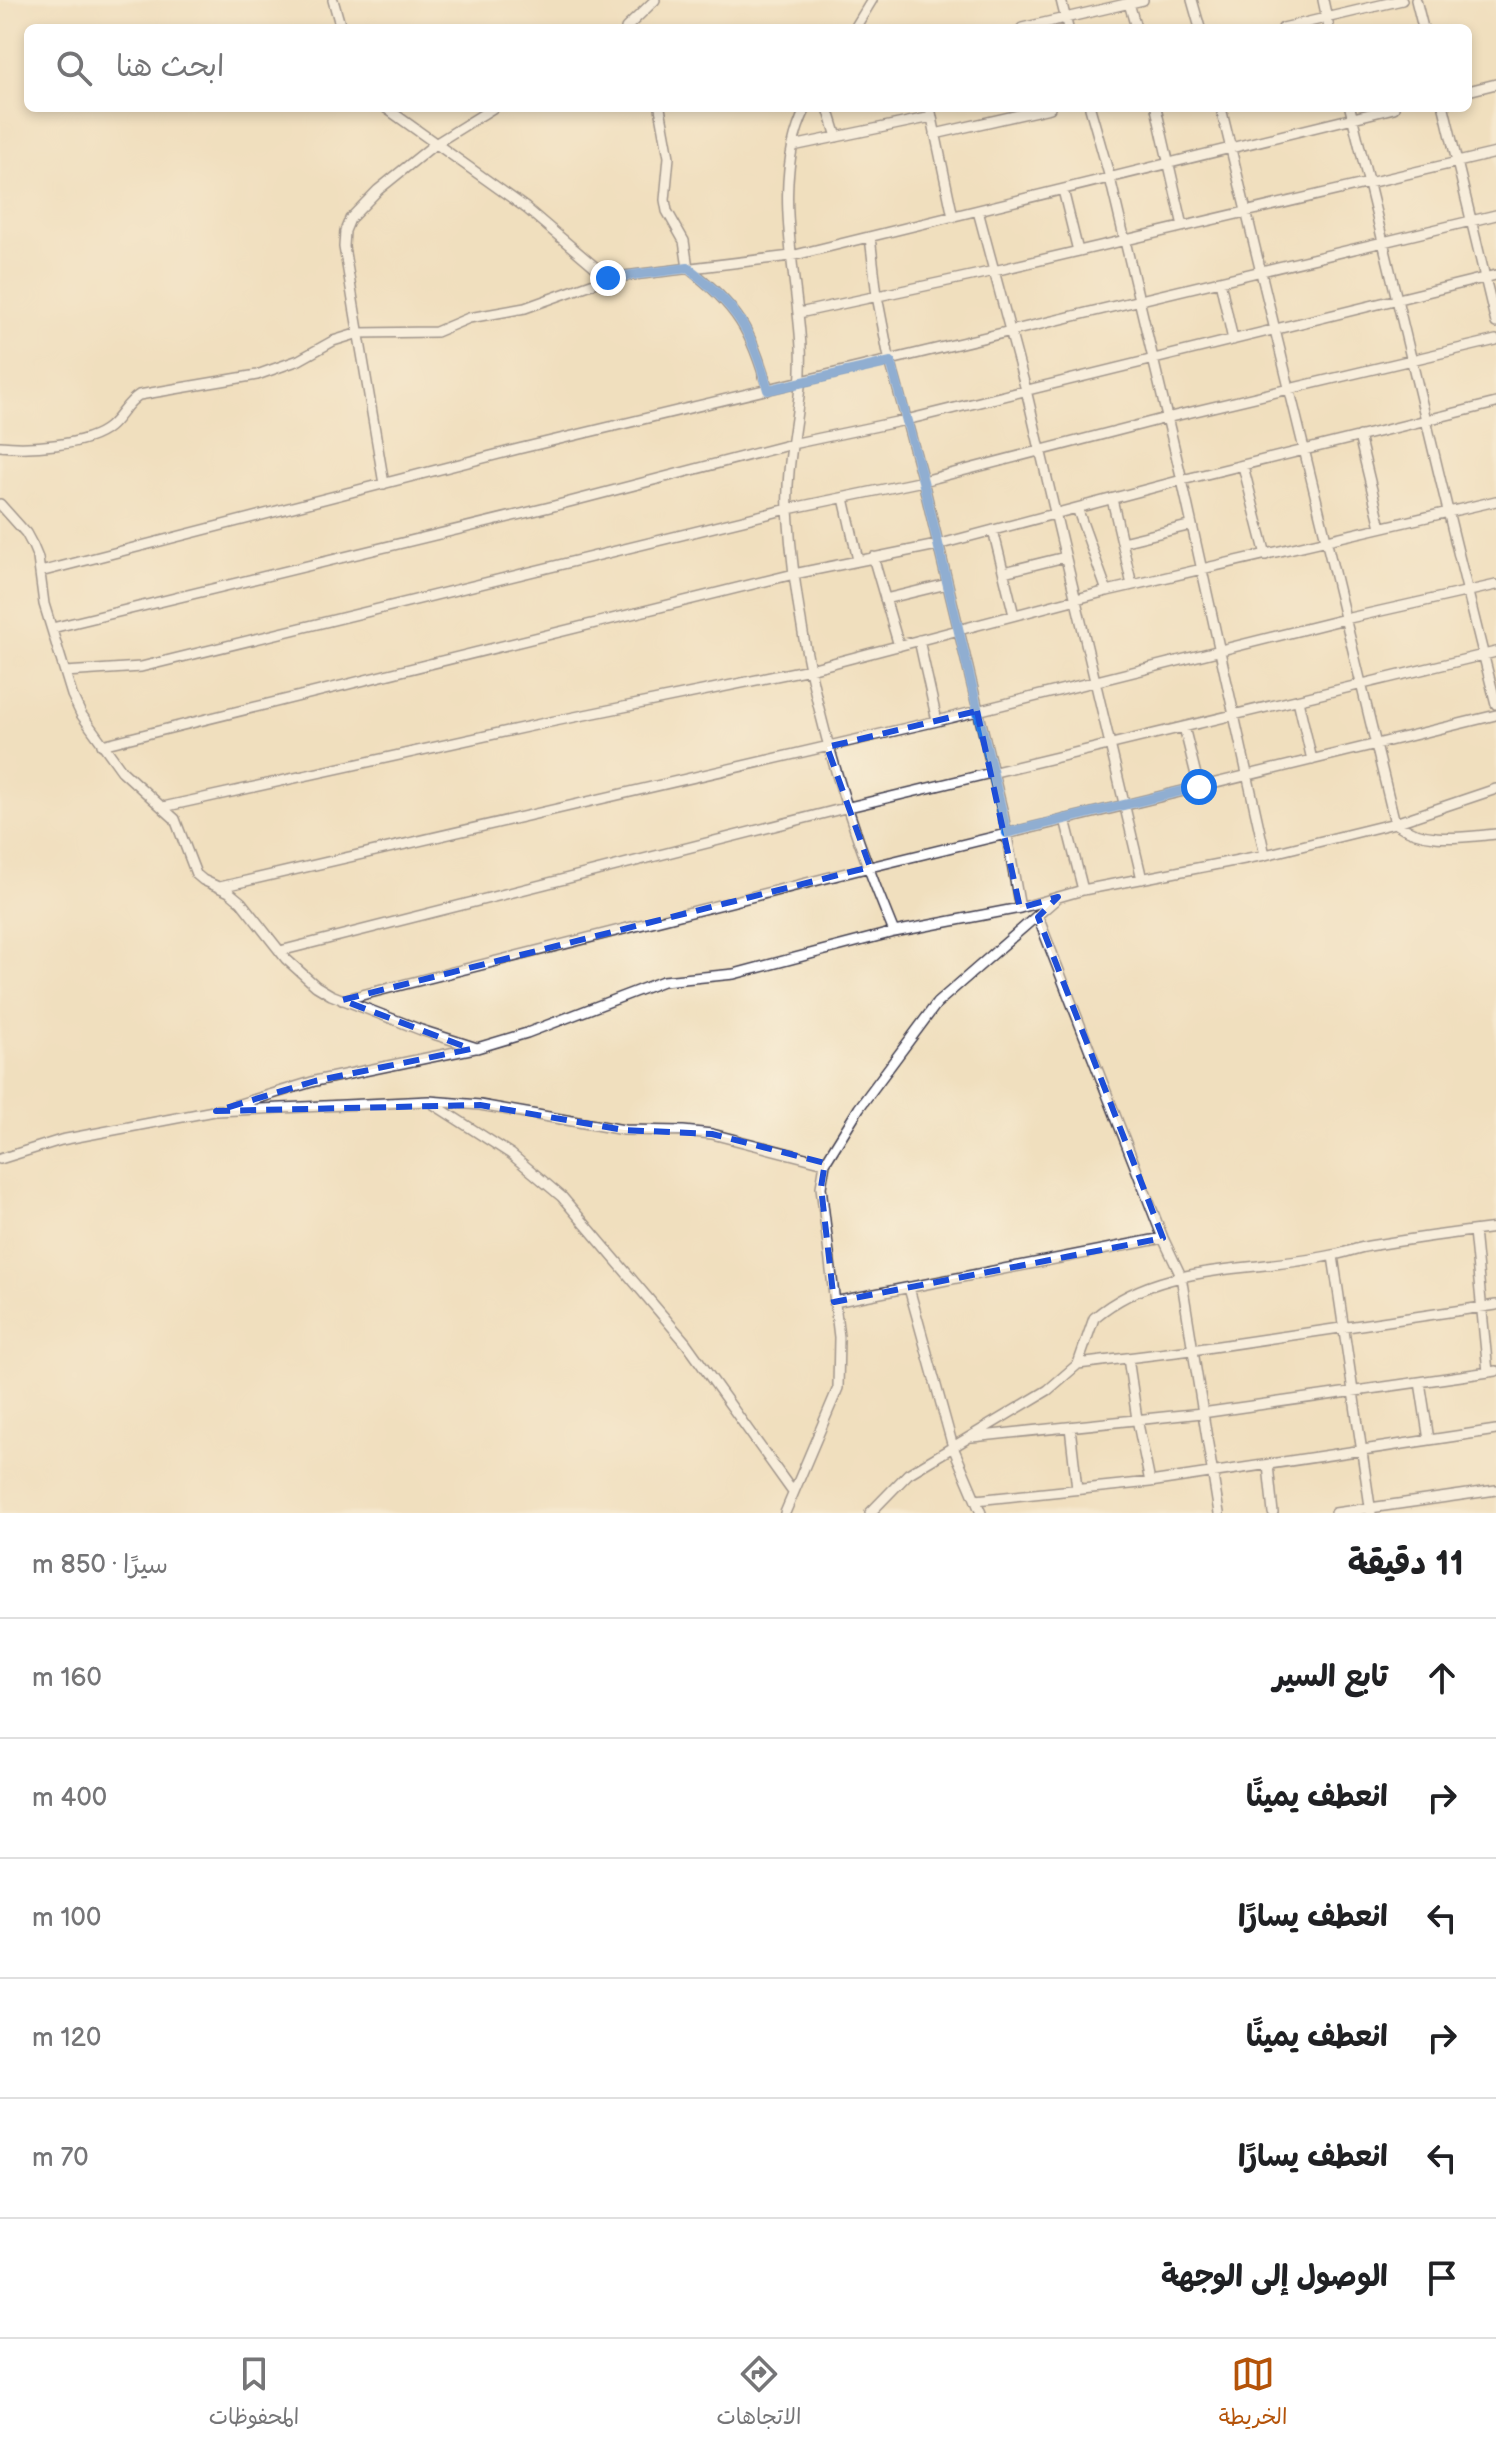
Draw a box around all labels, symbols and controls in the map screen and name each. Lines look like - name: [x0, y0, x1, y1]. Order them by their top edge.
- search box: [24, 24, 1472, 112]
- icon: search: [52, 46, 96, 90]
- text: ابحث هنا: [116, 49, 224, 85]
- route end: [590, 260, 626, 296]
- route start: [1181, 769, 1217, 805]
- text: 11 دقيقة: [1348, 1543, 1464, 1584]
- text: سيرًا · 850 m: [32, 1550, 168, 1581]
- icon: ahead: [1420, 1656, 1464, 1700]
- text: تابع السير: [1273, 1659, 1388, 1695]
- text: 160 m: [32, 1663, 102, 1694]
- icon: right: [1420, 1776, 1464, 1820]
- text: انعطف يمينًا: [1246, 1779, 1388, 1815]
- text: 400 m: [32, 1783, 107, 1814]
- icon: left: [1420, 1896, 1464, 1940]
- text: انعطف يسارًا: [1238, 1899, 1388, 1935]
- text: 100 m: [32, 1903, 101, 1934]
- icon: right: [1420, 2016, 1464, 2060]
- text: انعطف يمينًا: [1246, 2019, 1388, 2055]
- text: 120 m: [32, 2023, 101, 2054]
- icon: left: [1420, 2136, 1464, 2180]
- text: انعطف يسارًا: [1238, 2139, 1388, 2175]
- text: 70 m: [32, 2143, 89, 2174]
- icon: arrive: [1420, 2256, 1464, 2300]
- text: الوصول إلى الوجهة: [1161, 2259, 1388, 2295]
- tab: المحفوظات: [209, 2352, 299, 2436]
- tab: الاتجاهات: [717, 2352, 801, 2436]
- tab: الخريطة: [1219, 2352, 1287, 2436]

